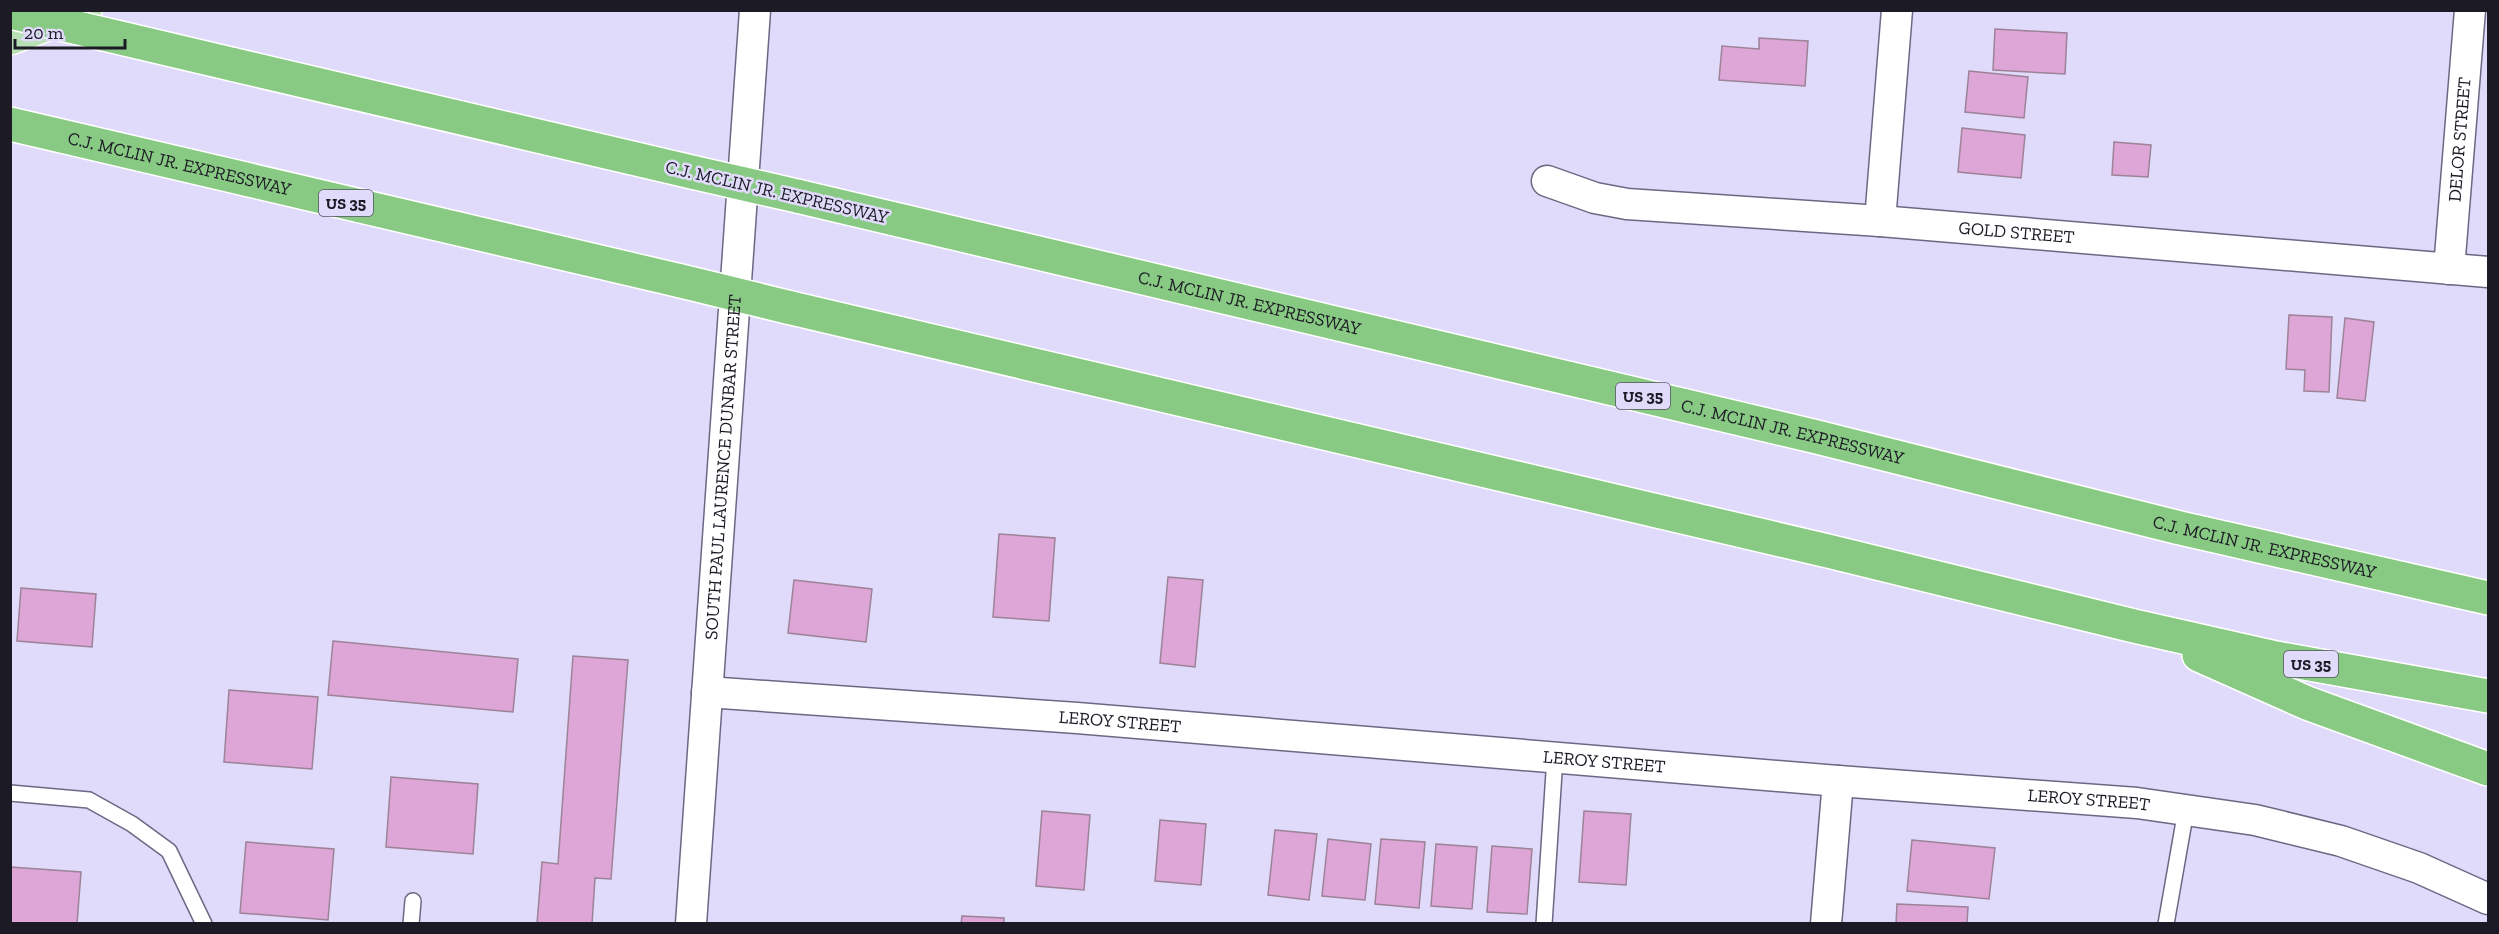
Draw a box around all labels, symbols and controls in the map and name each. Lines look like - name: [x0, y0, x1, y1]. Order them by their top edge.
- scale bar: [15, 12, 124, 50]
- text: 20 m: [24, 22, 64, 44]
- street label: DELOR STREET: [2443, 76, 2476, 203]
- street label: C.J. MCLIN JR. EXPRESSWAY: [66, 127, 293, 200]
- street label: C.J. MCLIN JR. EXPRESSWAY: [663, 156, 891, 228]
- road number: US 35: [319, 190, 373, 216]
- street label: GOLD STREET: [1958, 217, 2075, 248]
- street label: C.J. MCLIN JR. EXPRESSWAY: [1136, 266, 1363, 340]
- street label: SOUTH PAUL LAURENCE DUNBAR STREET: [700, 294, 746, 641]
- road number: US 35: [1616, 383, 1670, 409]
- street label: C.J. MCLIN JR. EXPRESSWAY: [1679, 394, 1906, 469]
- street label: C.J. MCLIN JR. EXPRESSWAY: [2151, 511, 2378, 583]
- road number: US 35: [2284, 651, 2338, 677]
- street label: LEROY STREET: [1058, 706, 1182, 738]
- street label: LEROY STREET: [1542, 746, 1666, 778]
- street label: LEROY STREET: [2027, 784, 2152, 816]

